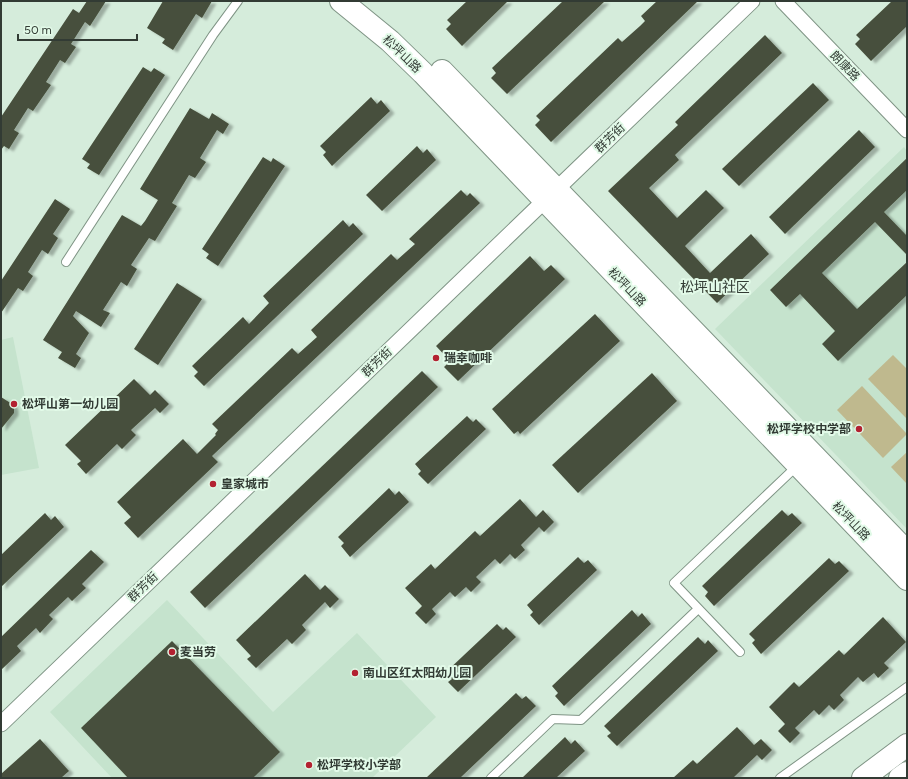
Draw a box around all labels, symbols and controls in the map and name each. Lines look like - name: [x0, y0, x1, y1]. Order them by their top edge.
- scale bar: [18, 16, 137, 42]
- text: 50 m: [24, 23, 52, 37]
- street label: 松坪山路: [380, 32, 424, 76]
- street label: 朗康路: [827, 48, 863, 84]
- street label: 群芳街: [592, 120, 628, 156]
- street label: 松坪山路: [605, 265, 649, 309]
- district label: 松坪山社区: [680, 279, 750, 296]
- street label: 群芳街: [359, 344, 395, 380]
- place label: 瑞幸咖啡: [444, 351, 492, 365]
- marker: 瑞幸咖啡: [431, 353, 441, 363]
- place label: 松坪山第一幼儿园: [22, 397, 118, 411]
- marker: 松坪山第一幼儿园: [9, 399, 19, 409]
- place label: 松坪学校中学部: [767, 422, 851, 436]
- marker: 松坪学校中学部: [854, 424, 864, 434]
- place label: 皇家城市: [221, 477, 269, 491]
- marker: 皇家城市: [208, 479, 218, 489]
- street label: 松坪山路: [829, 499, 873, 543]
- street label: 群芳街: [125, 569, 161, 605]
- place label: 麦当劳: [180, 645, 216, 659]
- marker: 麦当劳: [167, 647, 177, 657]
- place label: 南山区红太阳幼儿园: [363, 666, 471, 680]
- marker: 南山区红太阳幼儿园: [350, 668, 360, 678]
- place label: 松坪学校小学部: [317, 758, 401, 772]
- marker: 松坪学校小学部: [304, 760, 314, 770]

